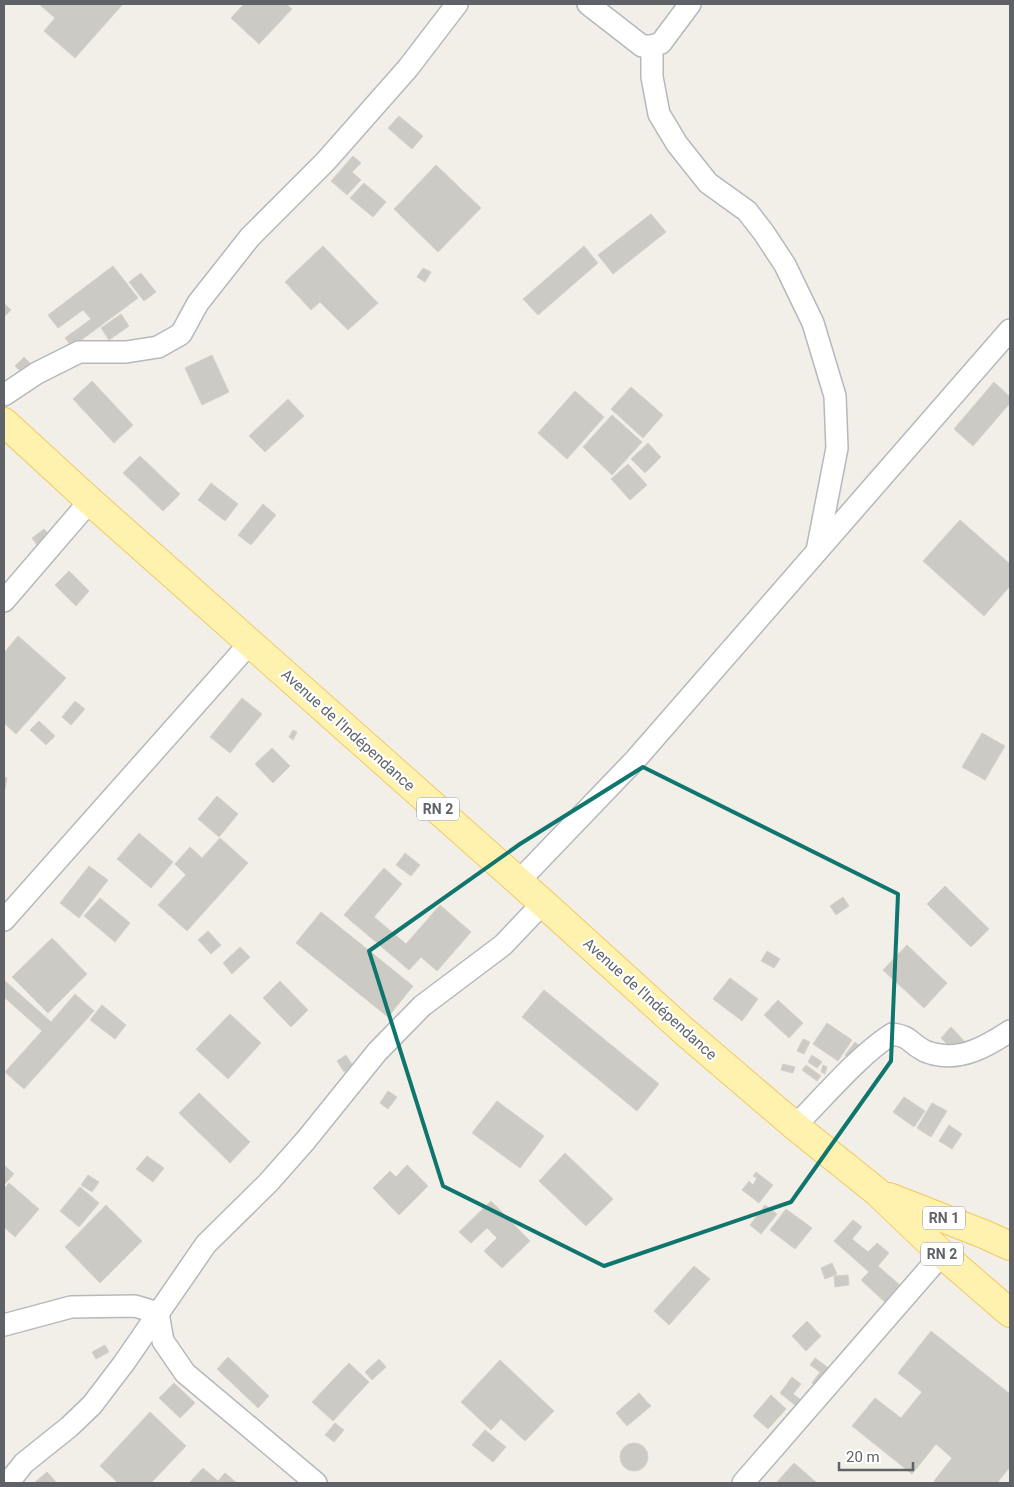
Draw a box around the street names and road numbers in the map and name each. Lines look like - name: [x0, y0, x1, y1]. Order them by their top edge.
- street label: Avenue de l'Indépendance: [278, 665, 418, 795]
- road number: RN 2: [417, 798, 459, 821]
- street label: Avenue de l'Indépendance: [580, 934, 720, 1064]
- road number: RN 1: [923, 1206, 965, 1230]
- road number: RN 2: [921, 1242, 963, 1266]

